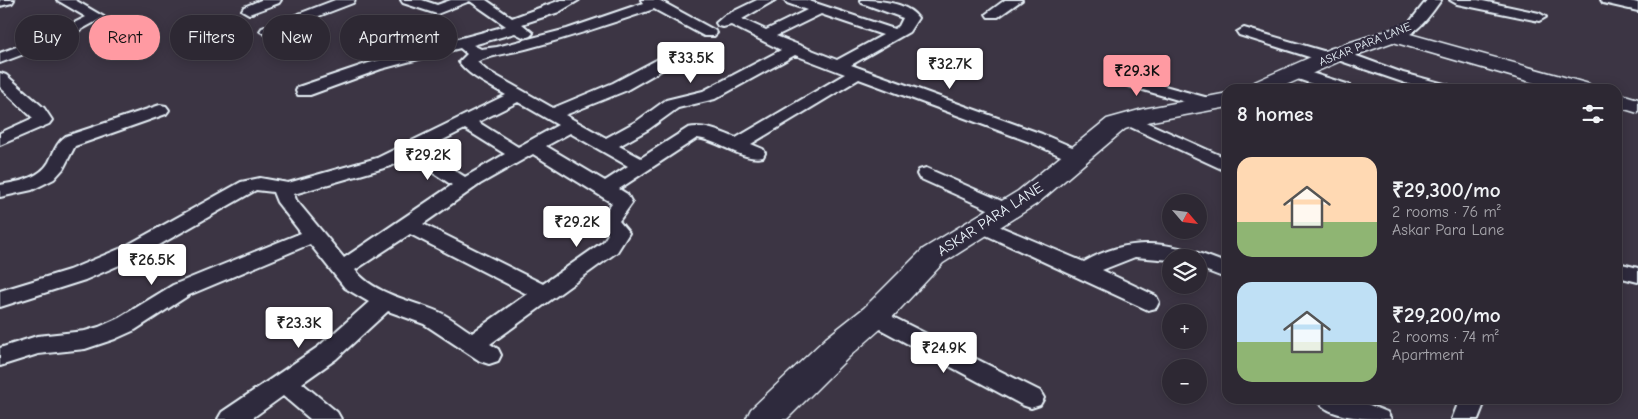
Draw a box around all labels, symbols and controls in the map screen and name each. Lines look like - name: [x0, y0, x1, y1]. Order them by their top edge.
- chip: Buy: [15, 15, 79, 60]
- chip: Rent: [89, 15, 160, 60]
- chip: Filters: [170, 15, 253, 60]
- chip: New: [263, 15, 330, 60]
- chip: Apartment: [340, 15, 457, 60]
- street label: ASKAR PARA LANE: [1317, 19, 1413, 69]
- pin: ₹33.5K: [650, 42, 732, 84]
- pin: ₹32.7K: [909, 48, 991, 90]
- text: ₹33.5K: [668, 49, 714, 67]
- pin: ₹29.3K: [1096, 54, 1178, 97]
- text: ₹32.7K: [928, 55, 972, 73]
- text: ₹29.3K: [1114, 62, 1160, 80]
- icon: filters: [1579, 100, 1607, 128]
- text: 8 homes: [1237, 102, 1313, 126]
- pin: ₹29.2K: [387, 138, 469, 181]
- text: ₹29.2K: [405, 146, 451, 164]
- icon: home: [1277, 177, 1337, 237]
- street label: ASKAR PARA LANE: [934, 178, 1046, 260]
- text: ₹29,300/mo: [1392, 178, 1501, 202]
- north arrow: [1162, 194, 1208, 239]
- map controls: [1162, 194, 1207, 404]
- text: 2 rooms · 76 m²: [1392, 203, 1501, 221]
- pin: ₹29.2K: [536, 206, 618, 248]
- text: ₹29.2K: [554, 213, 600, 231]
- text: Askar Para Lane: [1392, 221, 1504, 239]
- pin: ₹26.5K: [111, 244, 193, 286]
- button: layers: [1162, 249, 1207, 294]
- text: ₹26.5K: [129, 251, 175, 269]
- icon: home: [1277, 302, 1337, 362]
- text: ₹29,200/mo: [1392, 303, 1501, 327]
- button: +: [1162, 304, 1207, 349]
- pin: ₹23.3K: [258, 306, 340, 349]
- text: ₹23.3K: [277, 314, 321, 332]
- text: 2 rooms · 74 m²: [1392, 328, 1499, 346]
- pin: ₹24.9K: [903, 332, 985, 374]
- text: ₹24.9K: [922, 339, 966, 357]
- text: Apartment: [1392, 346, 1464, 364]
- button: −: [1162, 359, 1207, 404]

